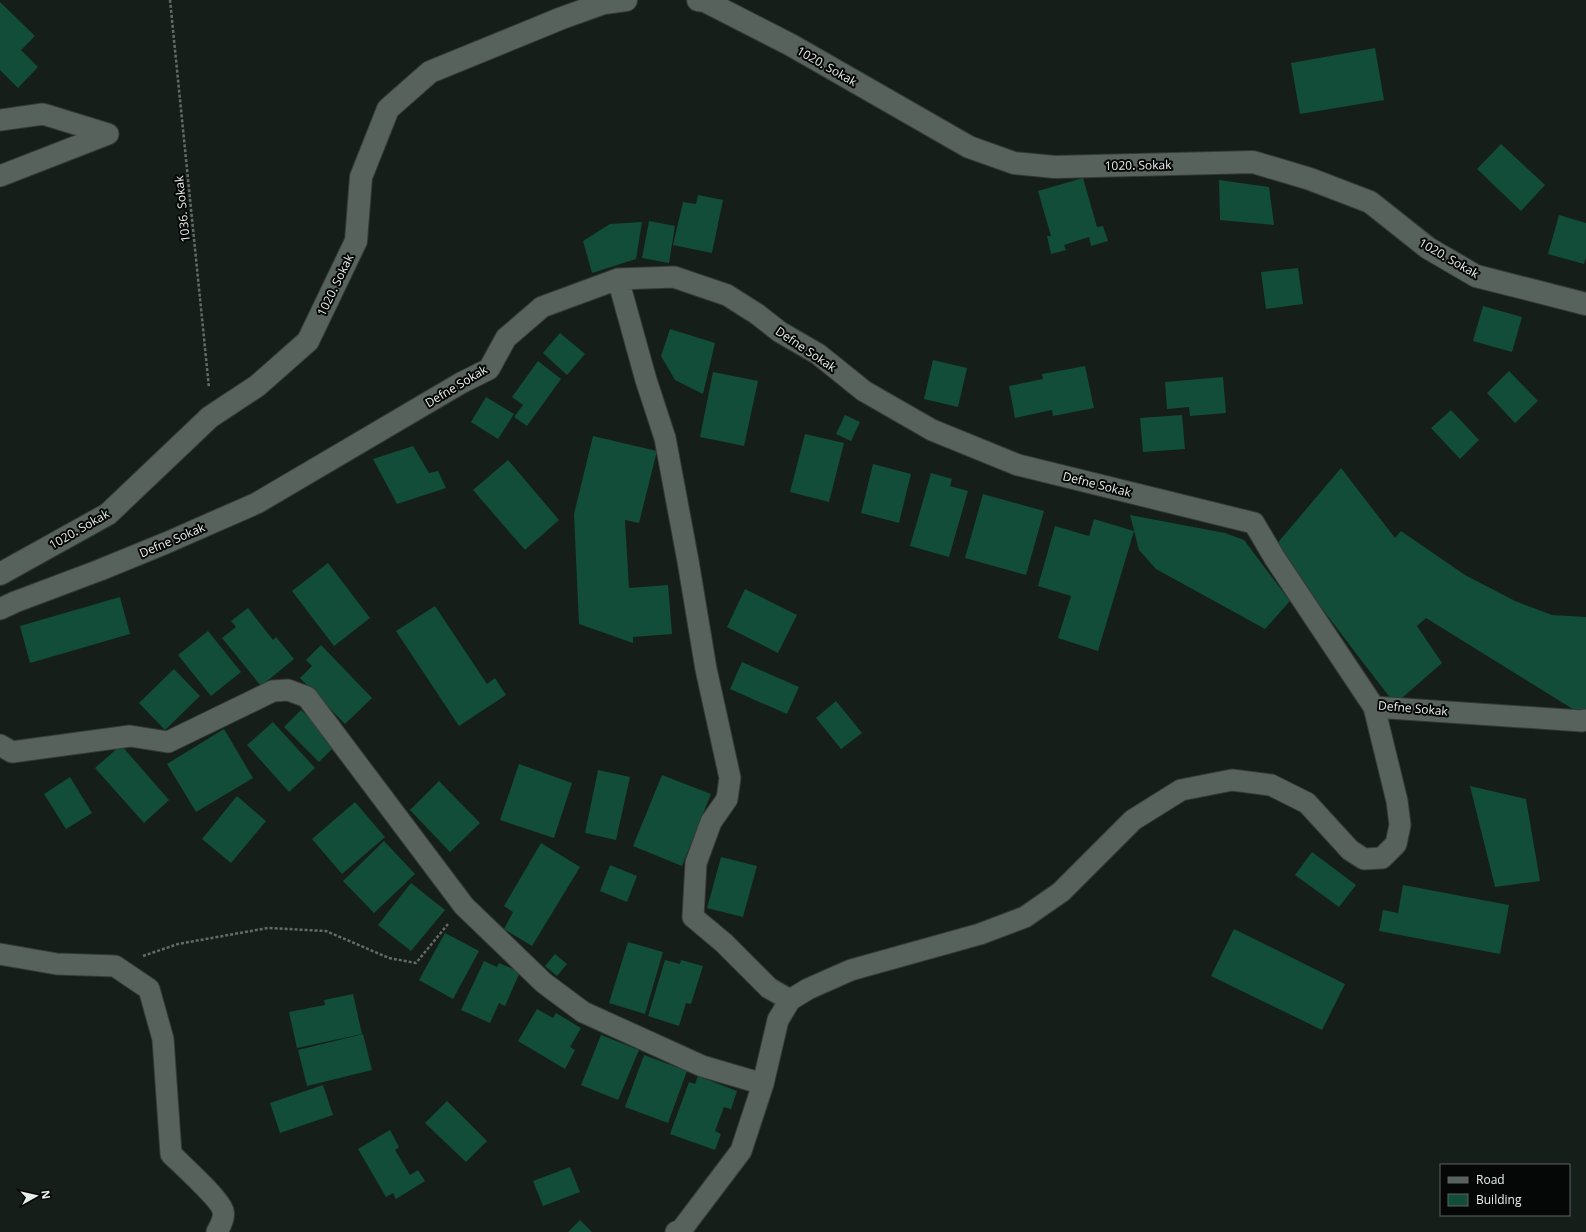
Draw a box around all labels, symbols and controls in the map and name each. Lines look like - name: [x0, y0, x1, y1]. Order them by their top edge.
- street label: 1020. Sokak: [794, 42, 861, 90]
- street label: 1020. Sokak: [1104, 156, 1172, 174]
- street label: 1036. Sokak: [170, 174, 194, 243]
- street label: 1020. Sokak: [1416, 234, 1483, 282]
- street label: 1020. Sokak: [313, 251, 358, 319]
- street label: Defne Sokak: [772, 322, 840, 376]
- street label: Defne Sokak: [422, 360, 491, 411]
- street label: Defne Sokak: [1061, 467, 1134, 501]
- street label: 1020. Sokak: [46, 505, 113, 553]
- street label: Defne Sokak: [137, 518, 208, 561]
- street label: Defne Sokak: [1378, 696, 1449, 720]
- legend: [1440, 1164, 1570, 1216]
- text: Road: [1476, 1171, 1505, 1188]
- north arrow: [16, 1176, 56, 1216]
- text: N: [38, 1189, 54, 1200]
- text: Building: [1476, 1191, 1522, 1208]

